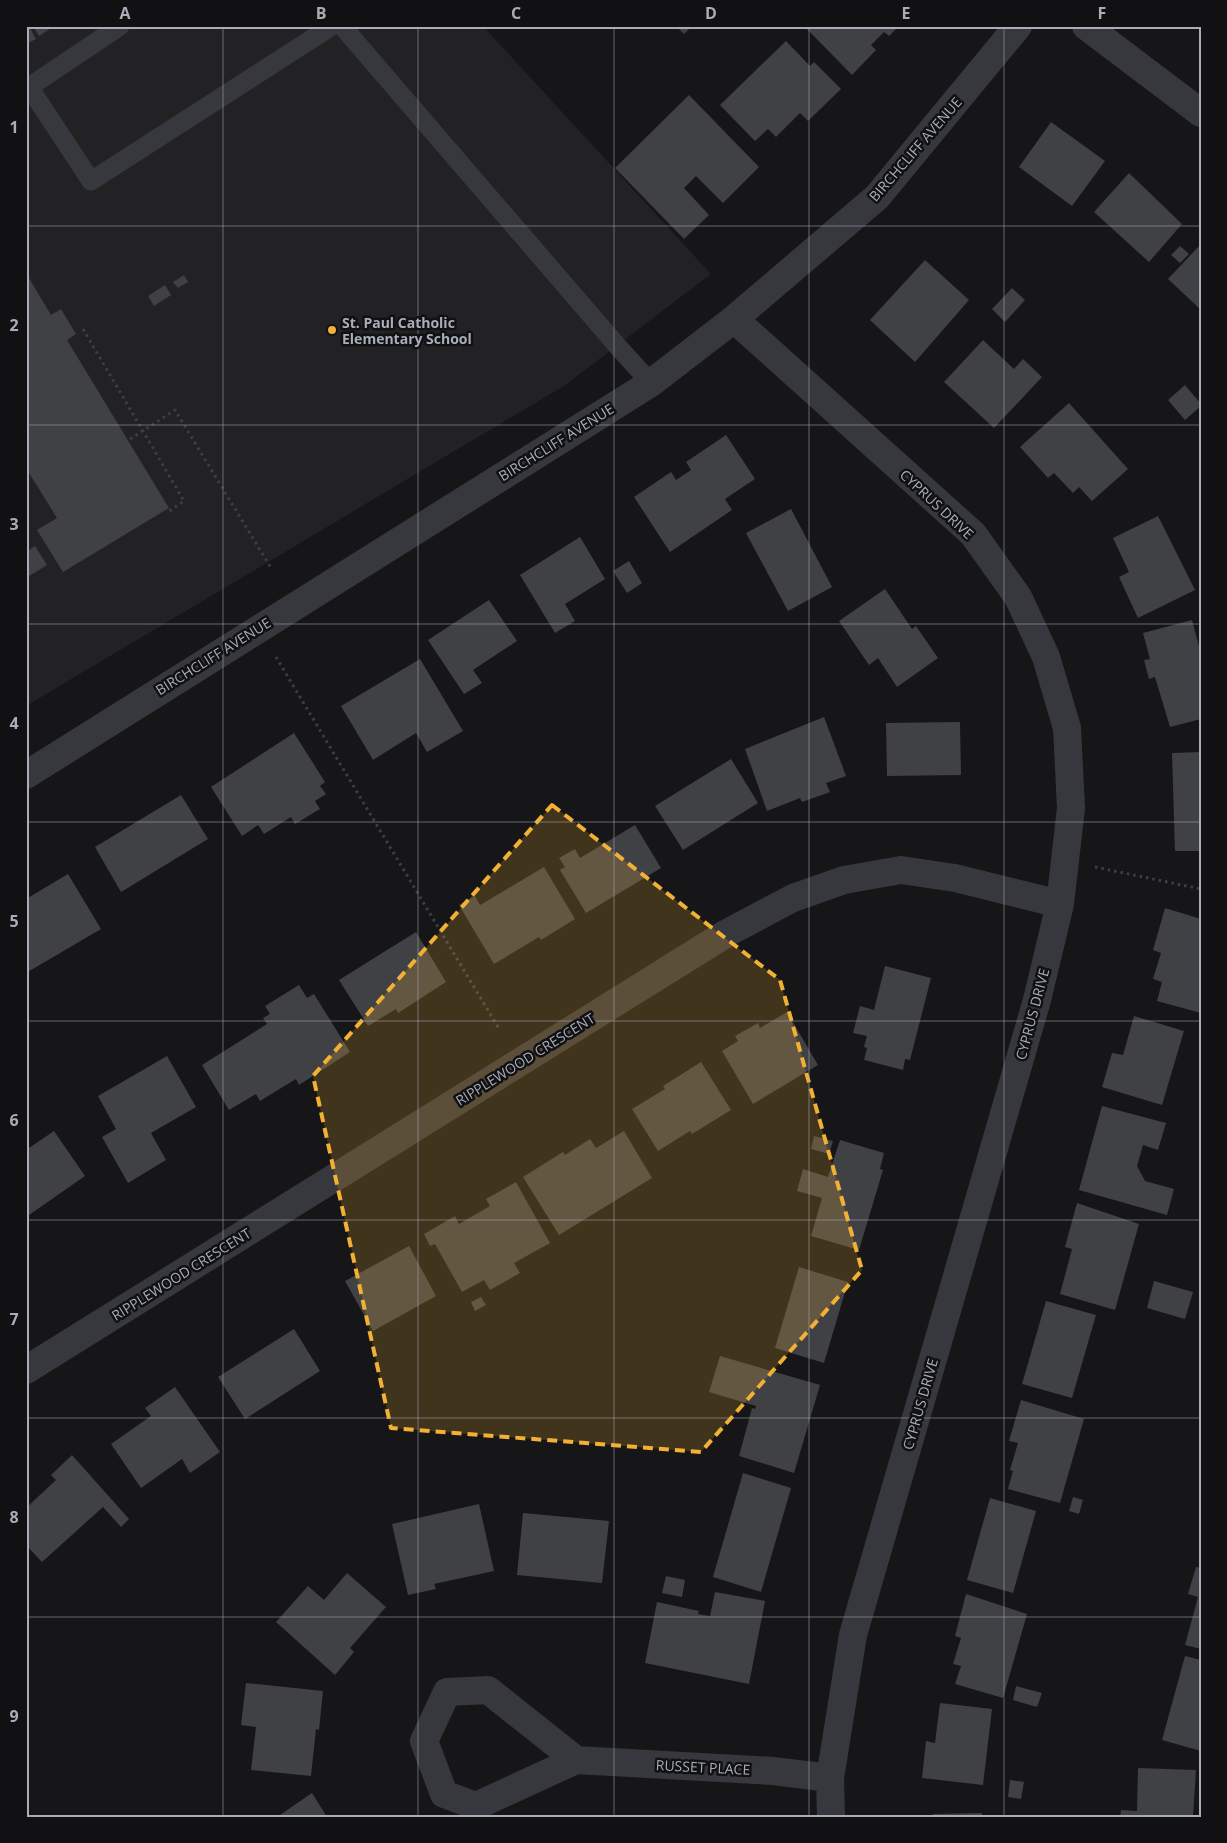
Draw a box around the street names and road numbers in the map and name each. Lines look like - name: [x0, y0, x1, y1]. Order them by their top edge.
- street label: BIRCHCLIFF AVENUE: [864, 93, 966, 205]
- street label: BIRCHCLIFF AVENUE: [495, 399, 617, 485]
- street label: CYPRUS DRIVE: [896, 465, 978, 543]
- street label: BIRCHCLIFF AVENUE: [152, 613, 274, 699]
- street label: CYPRUS DRIVE: [1011, 966, 1053, 1062]
- street label: RIPPLEWOOD CRESCENT: [452, 1008, 598, 1110]
- street label: RIPPLEWOOD CRESCENT: [108, 1223, 254, 1325]
- street label: CYPRUS DRIVE: [898, 1356, 942, 1452]
- street label: RUSSET PLACE: [655, 1755, 751, 1779]

